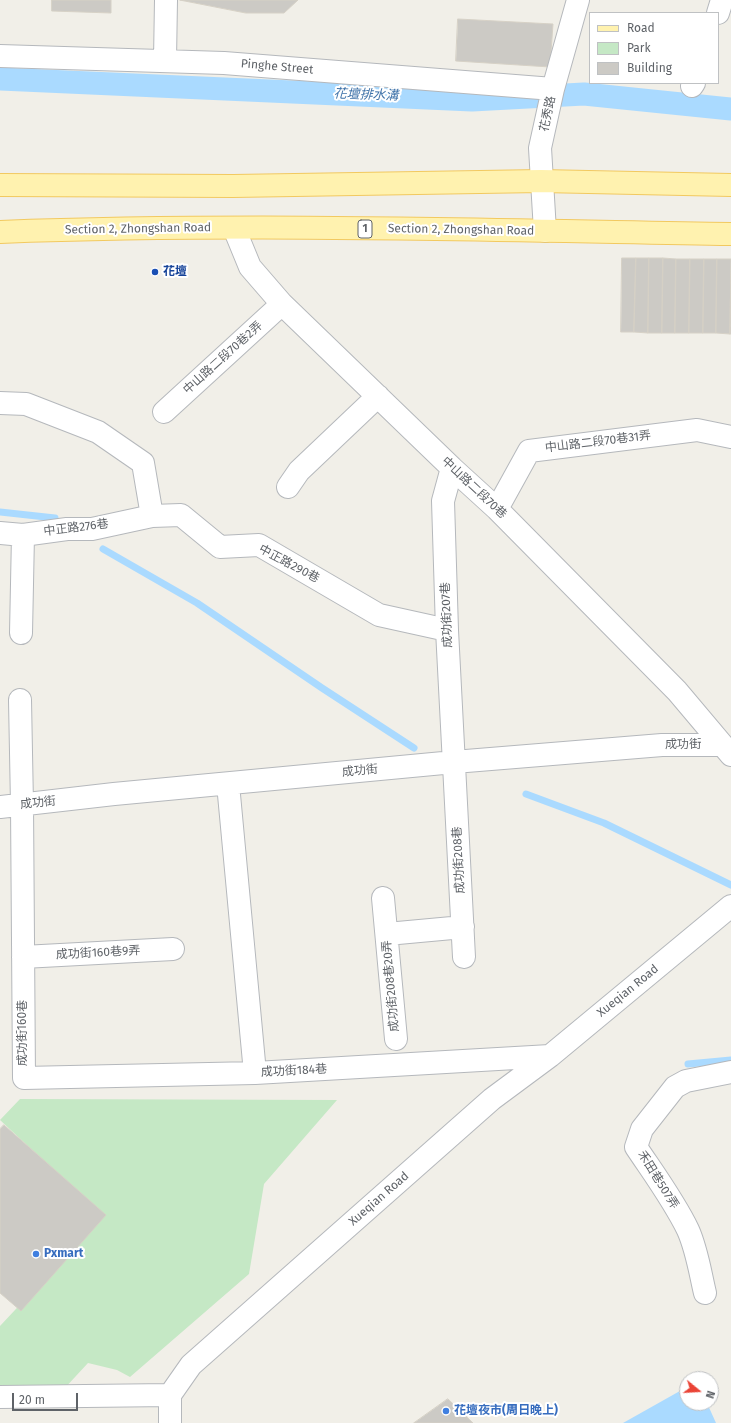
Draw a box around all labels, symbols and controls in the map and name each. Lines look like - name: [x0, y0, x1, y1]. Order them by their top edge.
- legend: [589, 12, 719, 84]
- text: Road: [627, 21, 655, 35]
- text: Park: [627, 41, 651, 55]
- street label: Pinghe Street: [240, 57, 314, 77]
- text: Building: [627, 61, 672, 75]
- water label: 花壇排水溝: [333, 86, 399, 104]
- street label: 花秀路: [537, 95, 559, 133]
- road number: 1: [358, 220, 372, 238]
- street label: Section 2, Zhongshan Road: [65, 221, 211, 237]
- street label: Section 2, Zhongshan Road: [388, 222, 534, 238]
- place label: 花壇: [163, 265, 187, 279]
- marker: 花壇: [150, 267, 160, 277]
- street label: 中山路二段70巷2弄: [180, 319, 266, 397]
- street label: 中山路二段70巷31弄: [544, 428, 652, 456]
- street label: 中山路二段70巷: [438, 454, 510, 522]
- street label: 中正路276巷: [43, 517, 109, 539]
- street label: 中正路290巷: [256, 542, 322, 586]
- street label: 成功街207巷: [439, 582, 455, 648]
- street label: 成功街: [665, 738, 701, 752]
- street label: 成功街: [341, 762, 379, 780]
- street label: 成功街: [19, 794, 57, 812]
- street label: 成功街208巷: [450, 826, 468, 894]
- street label: 成功街208巷20弄: [380, 940, 402, 1032]
- street label: 成功街160巷9弄: [55, 944, 141, 962]
- street label: Xueqian Road: [594, 962, 662, 1020]
- street label: 成功街160巷: [16, 1000, 30, 1066]
- street label: 成功街184巷: [261, 1062, 327, 1080]
- street label: 禾田巷507弄: [634, 1148, 682, 1212]
- street label: Xueqian Road: [346, 1169, 412, 1229]
- place label: Pxmart: [44, 1247, 83, 1261]
- marker: Pxmart: [31, 1249, 41, 1259]
- north arrow: [679, 1371, 719, 1411]
- scale bar: [14, 1385, 80, 1411]
- text: N: [703, 1389, 717, 1400]
- text: 20 m: [19, 1393, 45, 1407]
- place label: 花壇夜市(周日晚上): [454, 1404, 558, 1418]
- marker: 花壇夜市(周日晚上): [441, 1406, 451, 1416]

